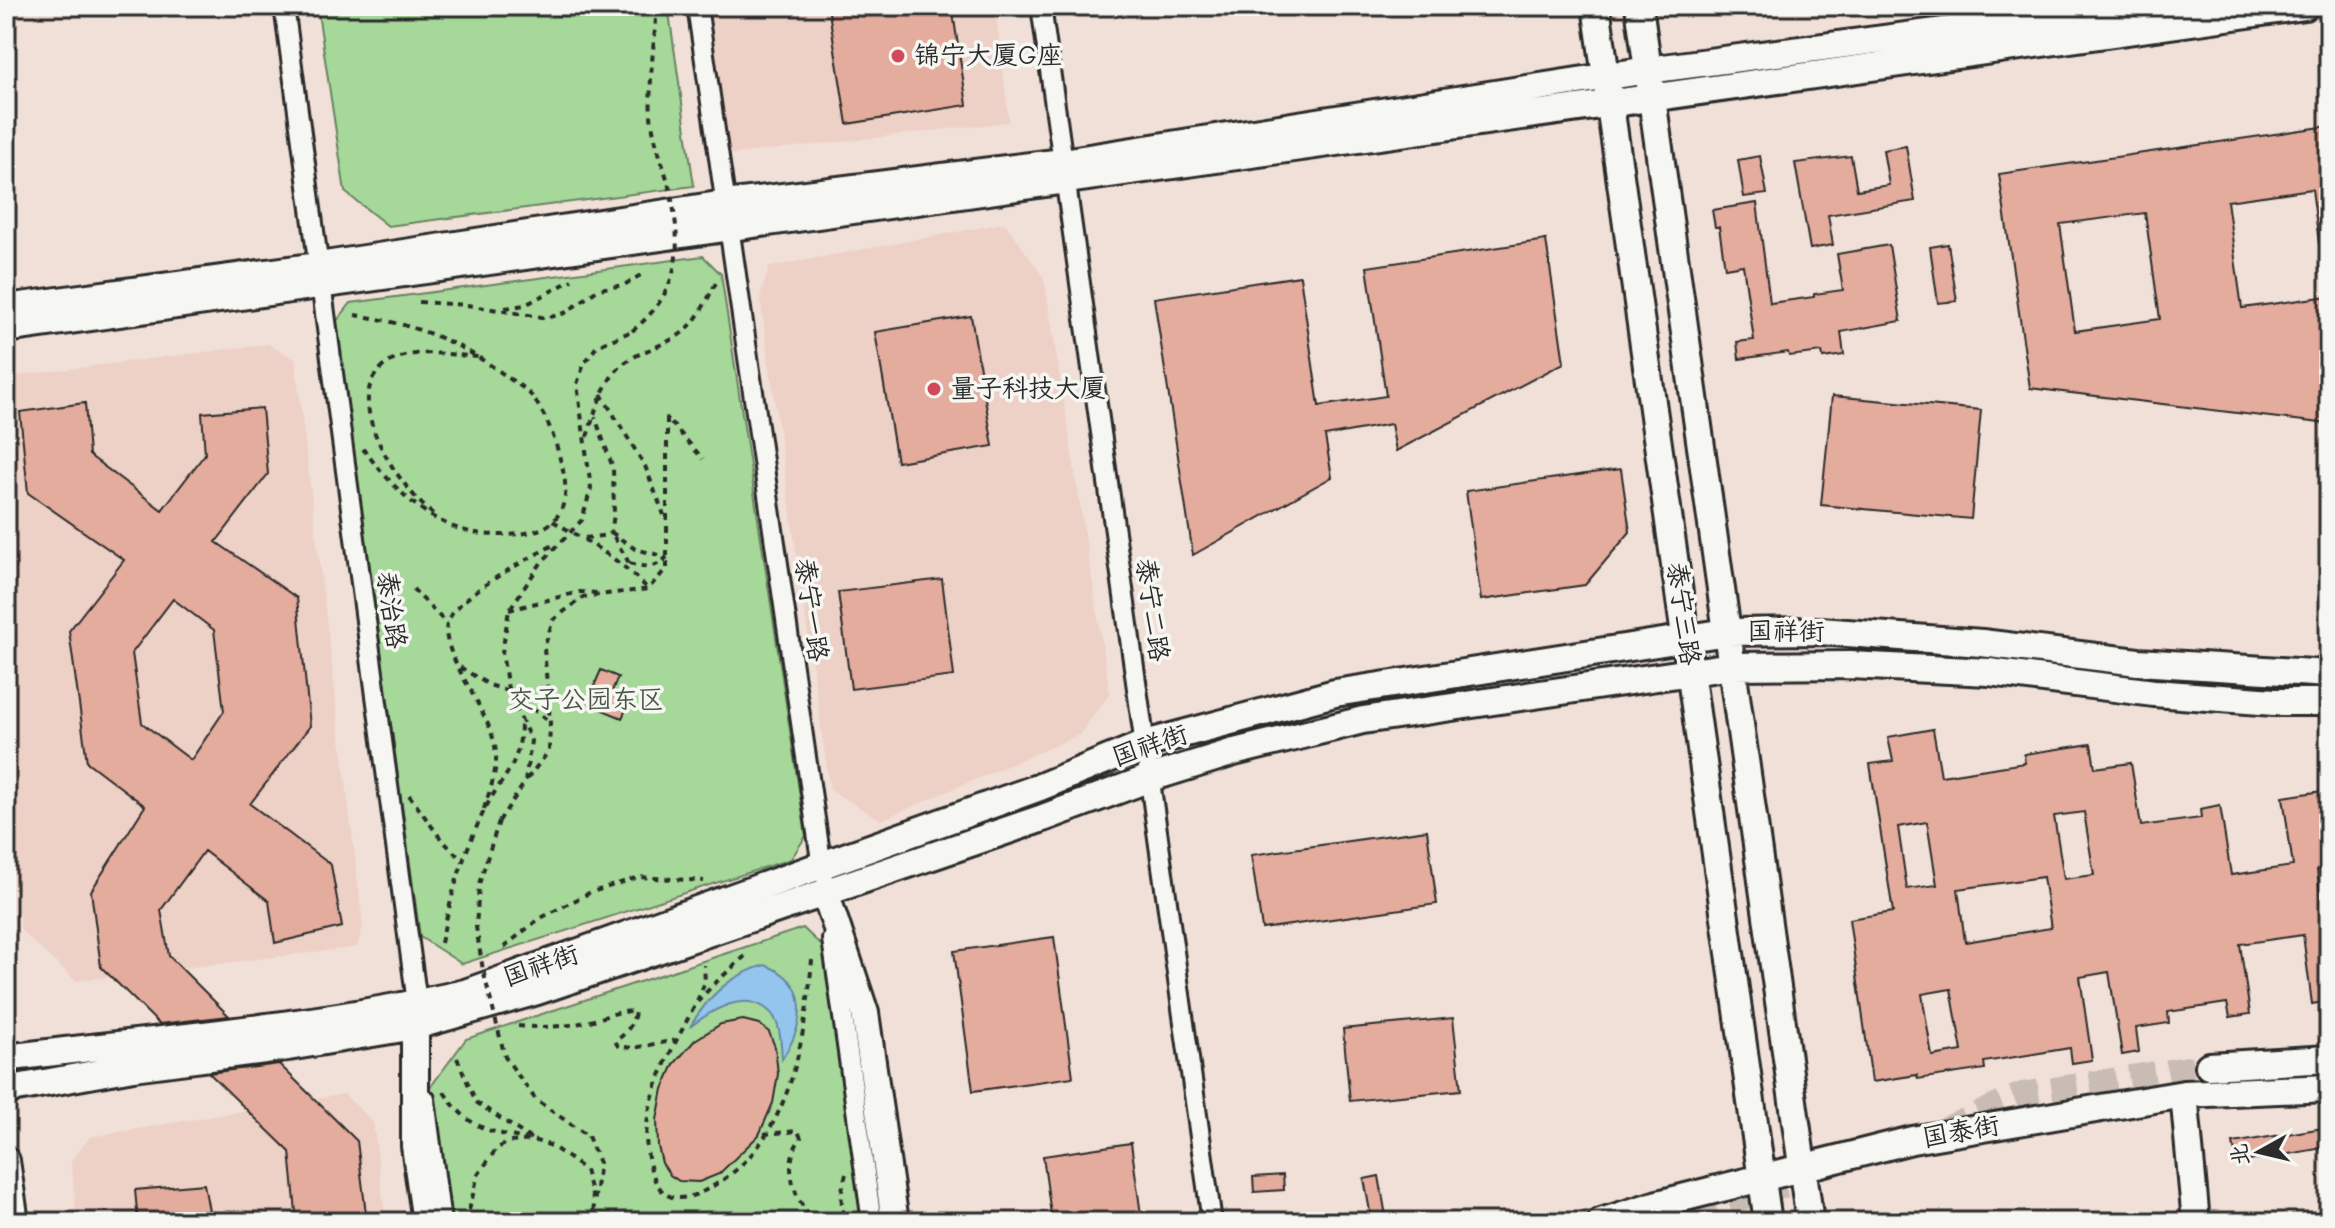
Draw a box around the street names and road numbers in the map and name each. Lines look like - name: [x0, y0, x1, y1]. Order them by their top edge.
- street label: 泰宁一路: [789, 556, 833, 664]
- street label: 泰宁二路: [1130, 556, 1174, 664]
- street label: 泰宁三路: [1661, 560, 1705, 668]
- street label: 泰治路: [371, 569, 411, 651]
- street label: 国祥街: [1747, 617, 1825, 647]
- street label: 国祥街: [1108, 719, 1192, 773]
- street label: 国祥街: [499, 939, 583, 993]
- street label: 国泰街: [1920, 1110, 2002, 1154]

